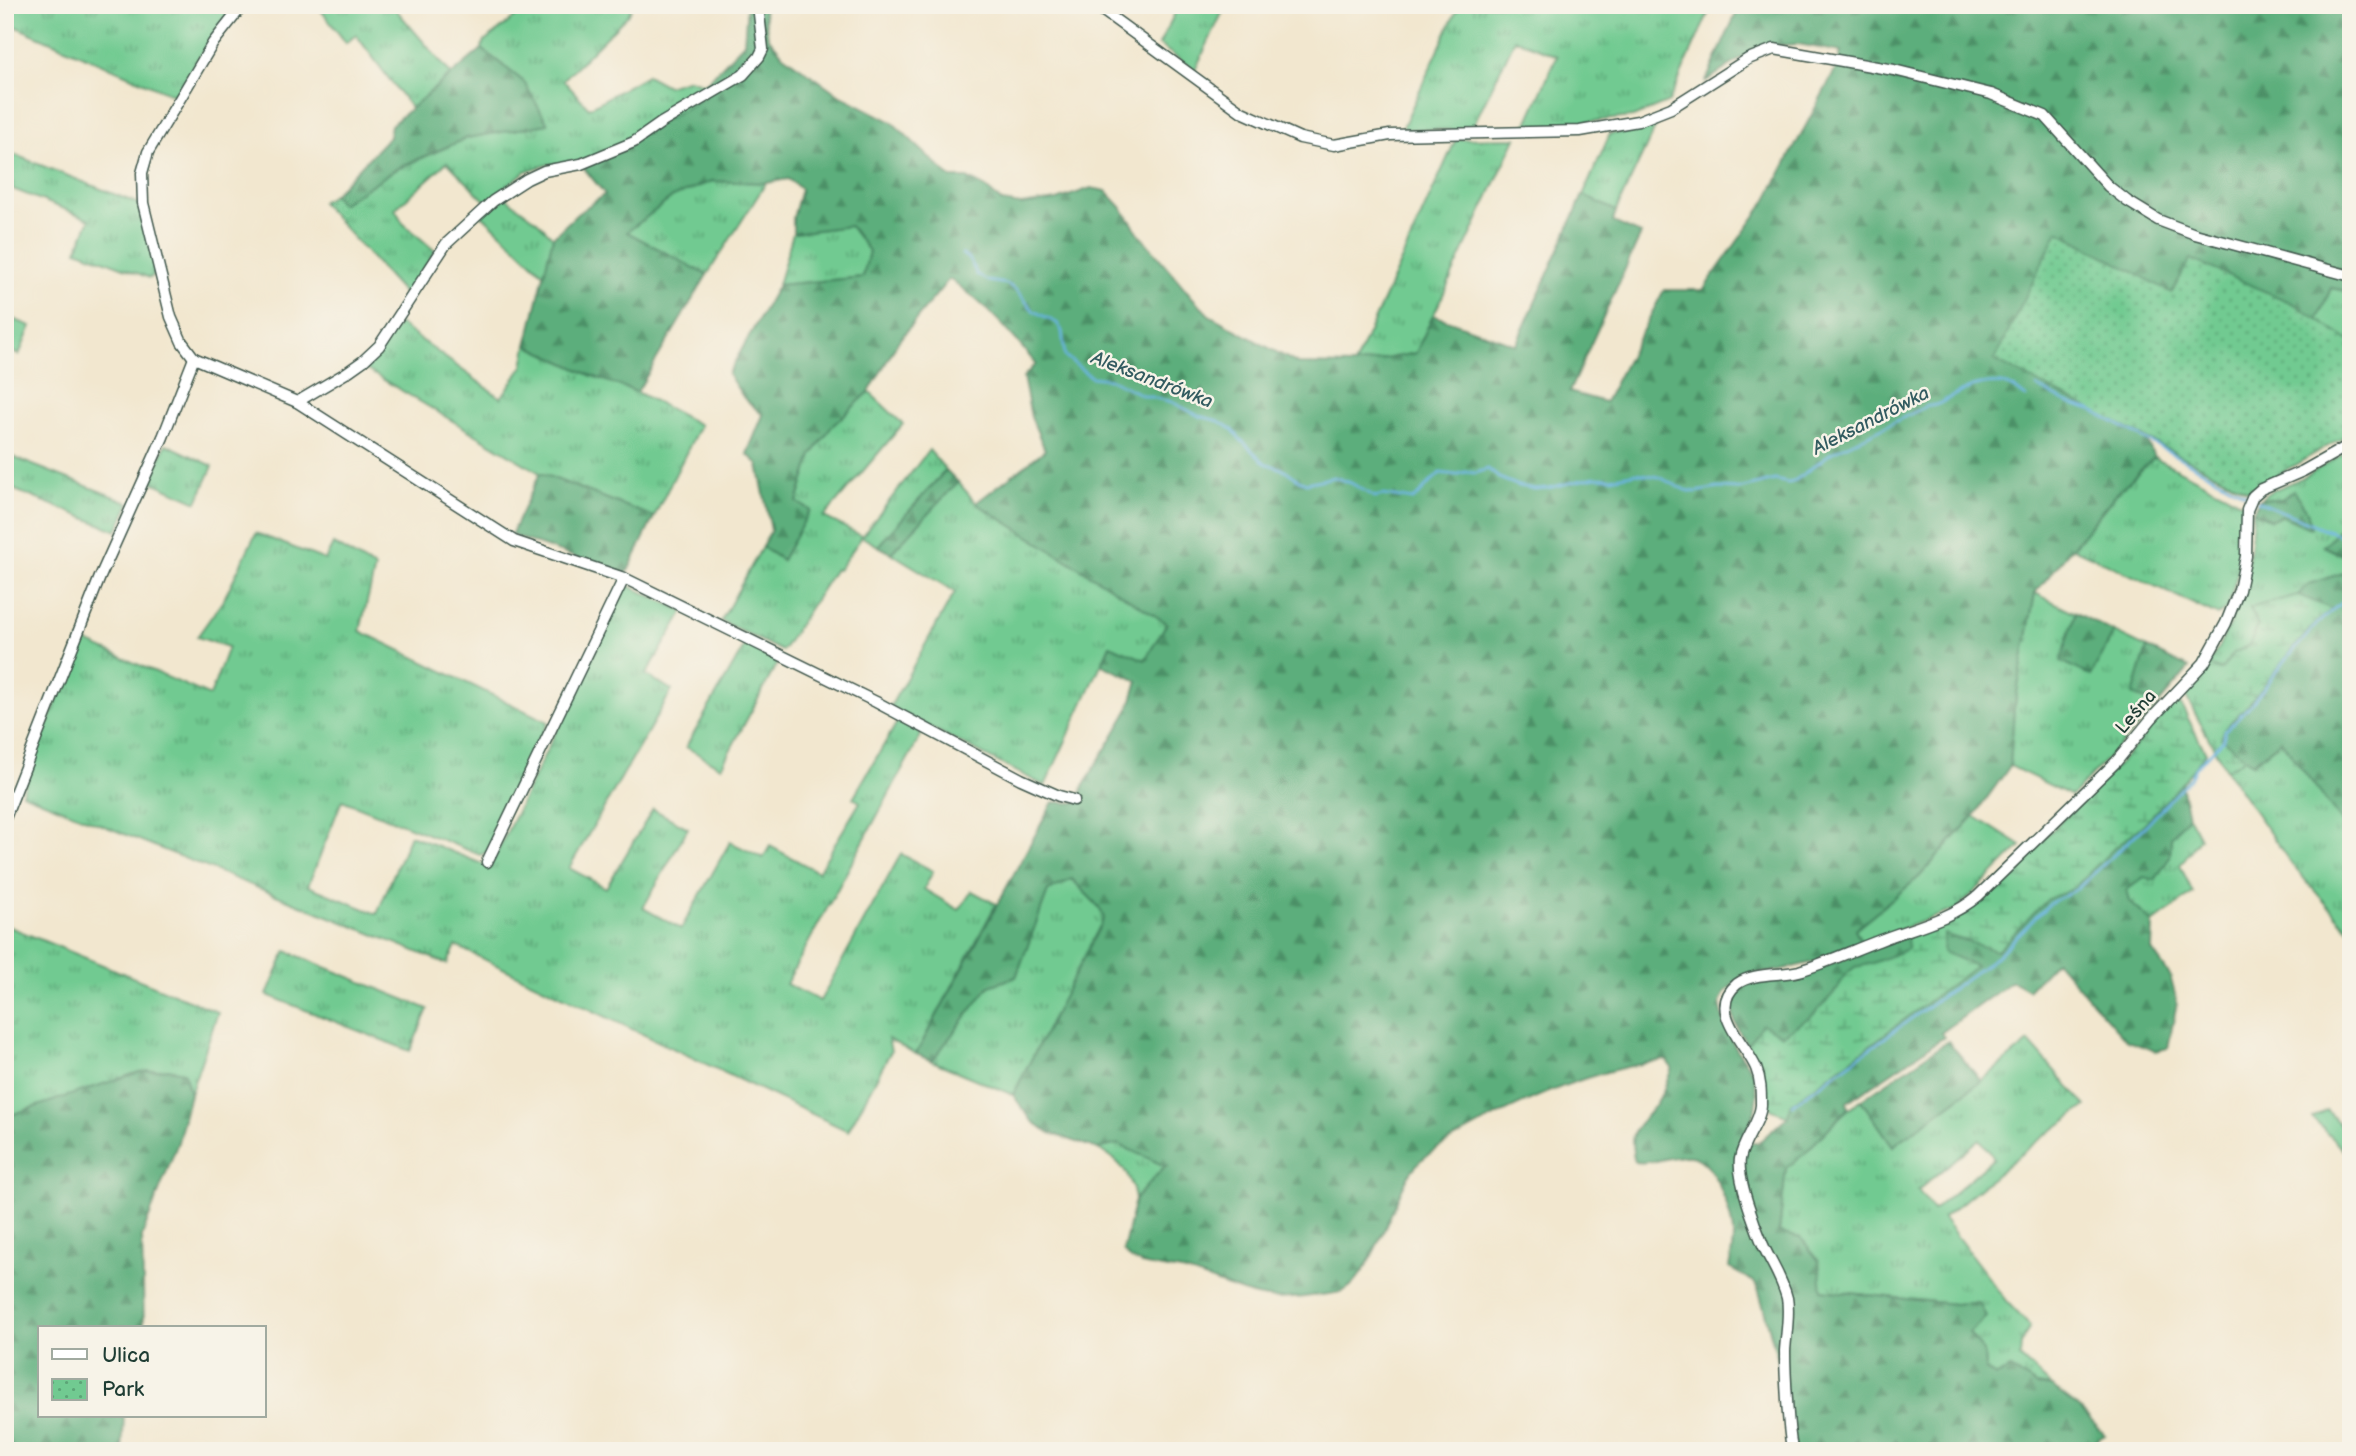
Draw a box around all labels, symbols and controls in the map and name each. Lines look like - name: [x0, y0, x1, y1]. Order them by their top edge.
- water label: Aleksandrówka: [1087, 346, 1216, 414]
- water label: Aleksandrówka: [1808, 382, 1933, 461]
- street label: Leśna: [2111, 686, 2161, 738]
- legend: [38, 1326, 266, 1418]
- text: Ulica: [102, 1343, 150, 1368]
- text: Park: [102, 1377, 145, 1402]

